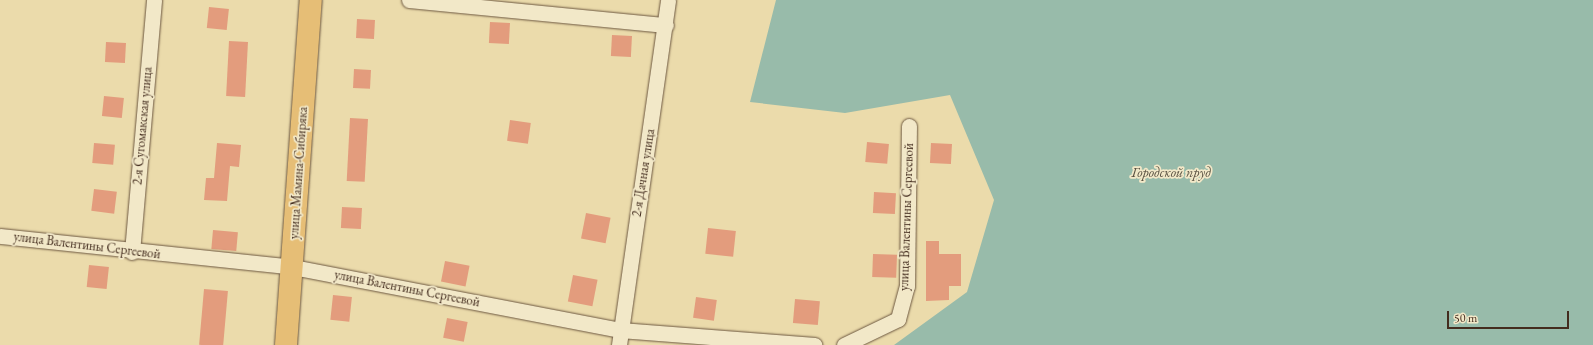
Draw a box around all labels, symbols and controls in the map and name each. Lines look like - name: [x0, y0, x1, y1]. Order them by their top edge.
- street label: 2-я Сугомакская улица: [130, 66, 156, 186]
- street label: улица Мамина-Сибиряка: [287, 106, 311, 240]
- street label: 2-я Дачная улица: [629, 128, 659, 218]
- street label: улица Валентины Сергеевой: [897, 143, 917, 291]
- water label: Городской пруд: [1131, 164, 1211, 180]
- street label: улица Валентины Сергеевой: [13, 229, 161, 263]
- street label: улица Валентины Сергеевой: [333, 267, 481, 311]
- scale bar: [1449, 303, 1571, 329]
- text: 50 m: [1454, 310, 1477, 326]

